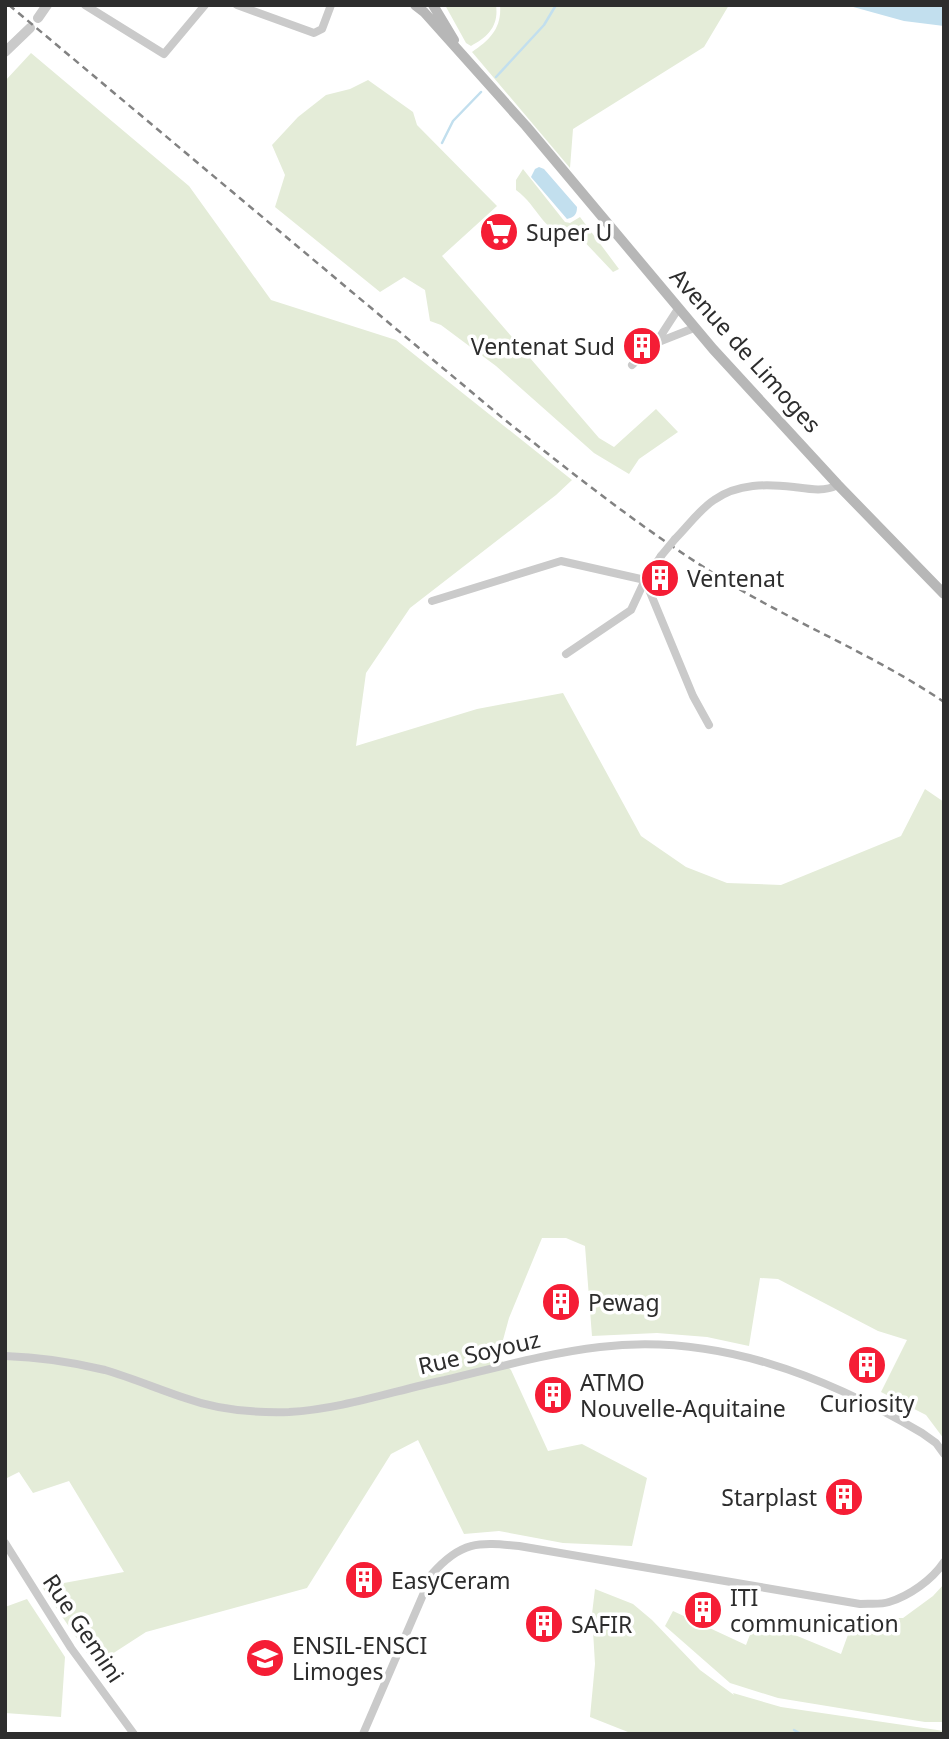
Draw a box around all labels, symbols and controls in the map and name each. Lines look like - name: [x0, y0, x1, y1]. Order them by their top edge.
- supermarket icon: Super U: [478, 211, 520, 253]
- place label: Super U: [526, 216, 612, 248]
- street label: Avenue de Limoges: [663, 261, 829, 439]
- building icon: Ventenat Sud: [621, 325, 663, 367]
- place label: Ventenat Sud: [471, 330, 615, 362]
- building icon: Ventenat: [639, 557, 681, 599]
- place label: Ventenat: [687, 562, 784, 594]
- building icon: Pewag: [540, 1281, 582, 1323]
- place label: Pewag: [588, 1286, 660, 1318]
- street label: Rue Soyouz: [415, 1322, 543, 1382]
- building icon: Curiosity: [846, 1344, 888, 1386]
- place label: ATMO Nouvelle-Aquitaine: [580, 1366, 786, 1424]
- building icon: ATMO Nouvelle-Aquitaine: [532, 1374, 574, 1416]
- place label: Curiosity: [819, 1387, 915, 1419]
- building icon: Starplast: [823, 1476, 865, 1518]
- place label: Starplast: [721, 1481, 817, 1513]
- building icon: EasyCeram: [343, 1559, 385, 1601]
- place label: EasyCeram: [391, 1564, 510, 1596]
- street label: Rue Gemini: [36, 1567, 132, 1689]
- place label: ITI communication: [730, 1581, 899, 1639]
- building icon: ITI communication: [682, 1589, 724, 1631]
- building icon: SAFIR: [523, 1603, 565, 1645]
- place label: SAFIR: [571, 1608, 632, 1640]
- place label: ENSIL-ENSCI Limoges: [292, 1629, 427, 1687]
- school or university icon: ENSIL-ENSCI Limoges: [244, 1637, 286, 1679]

